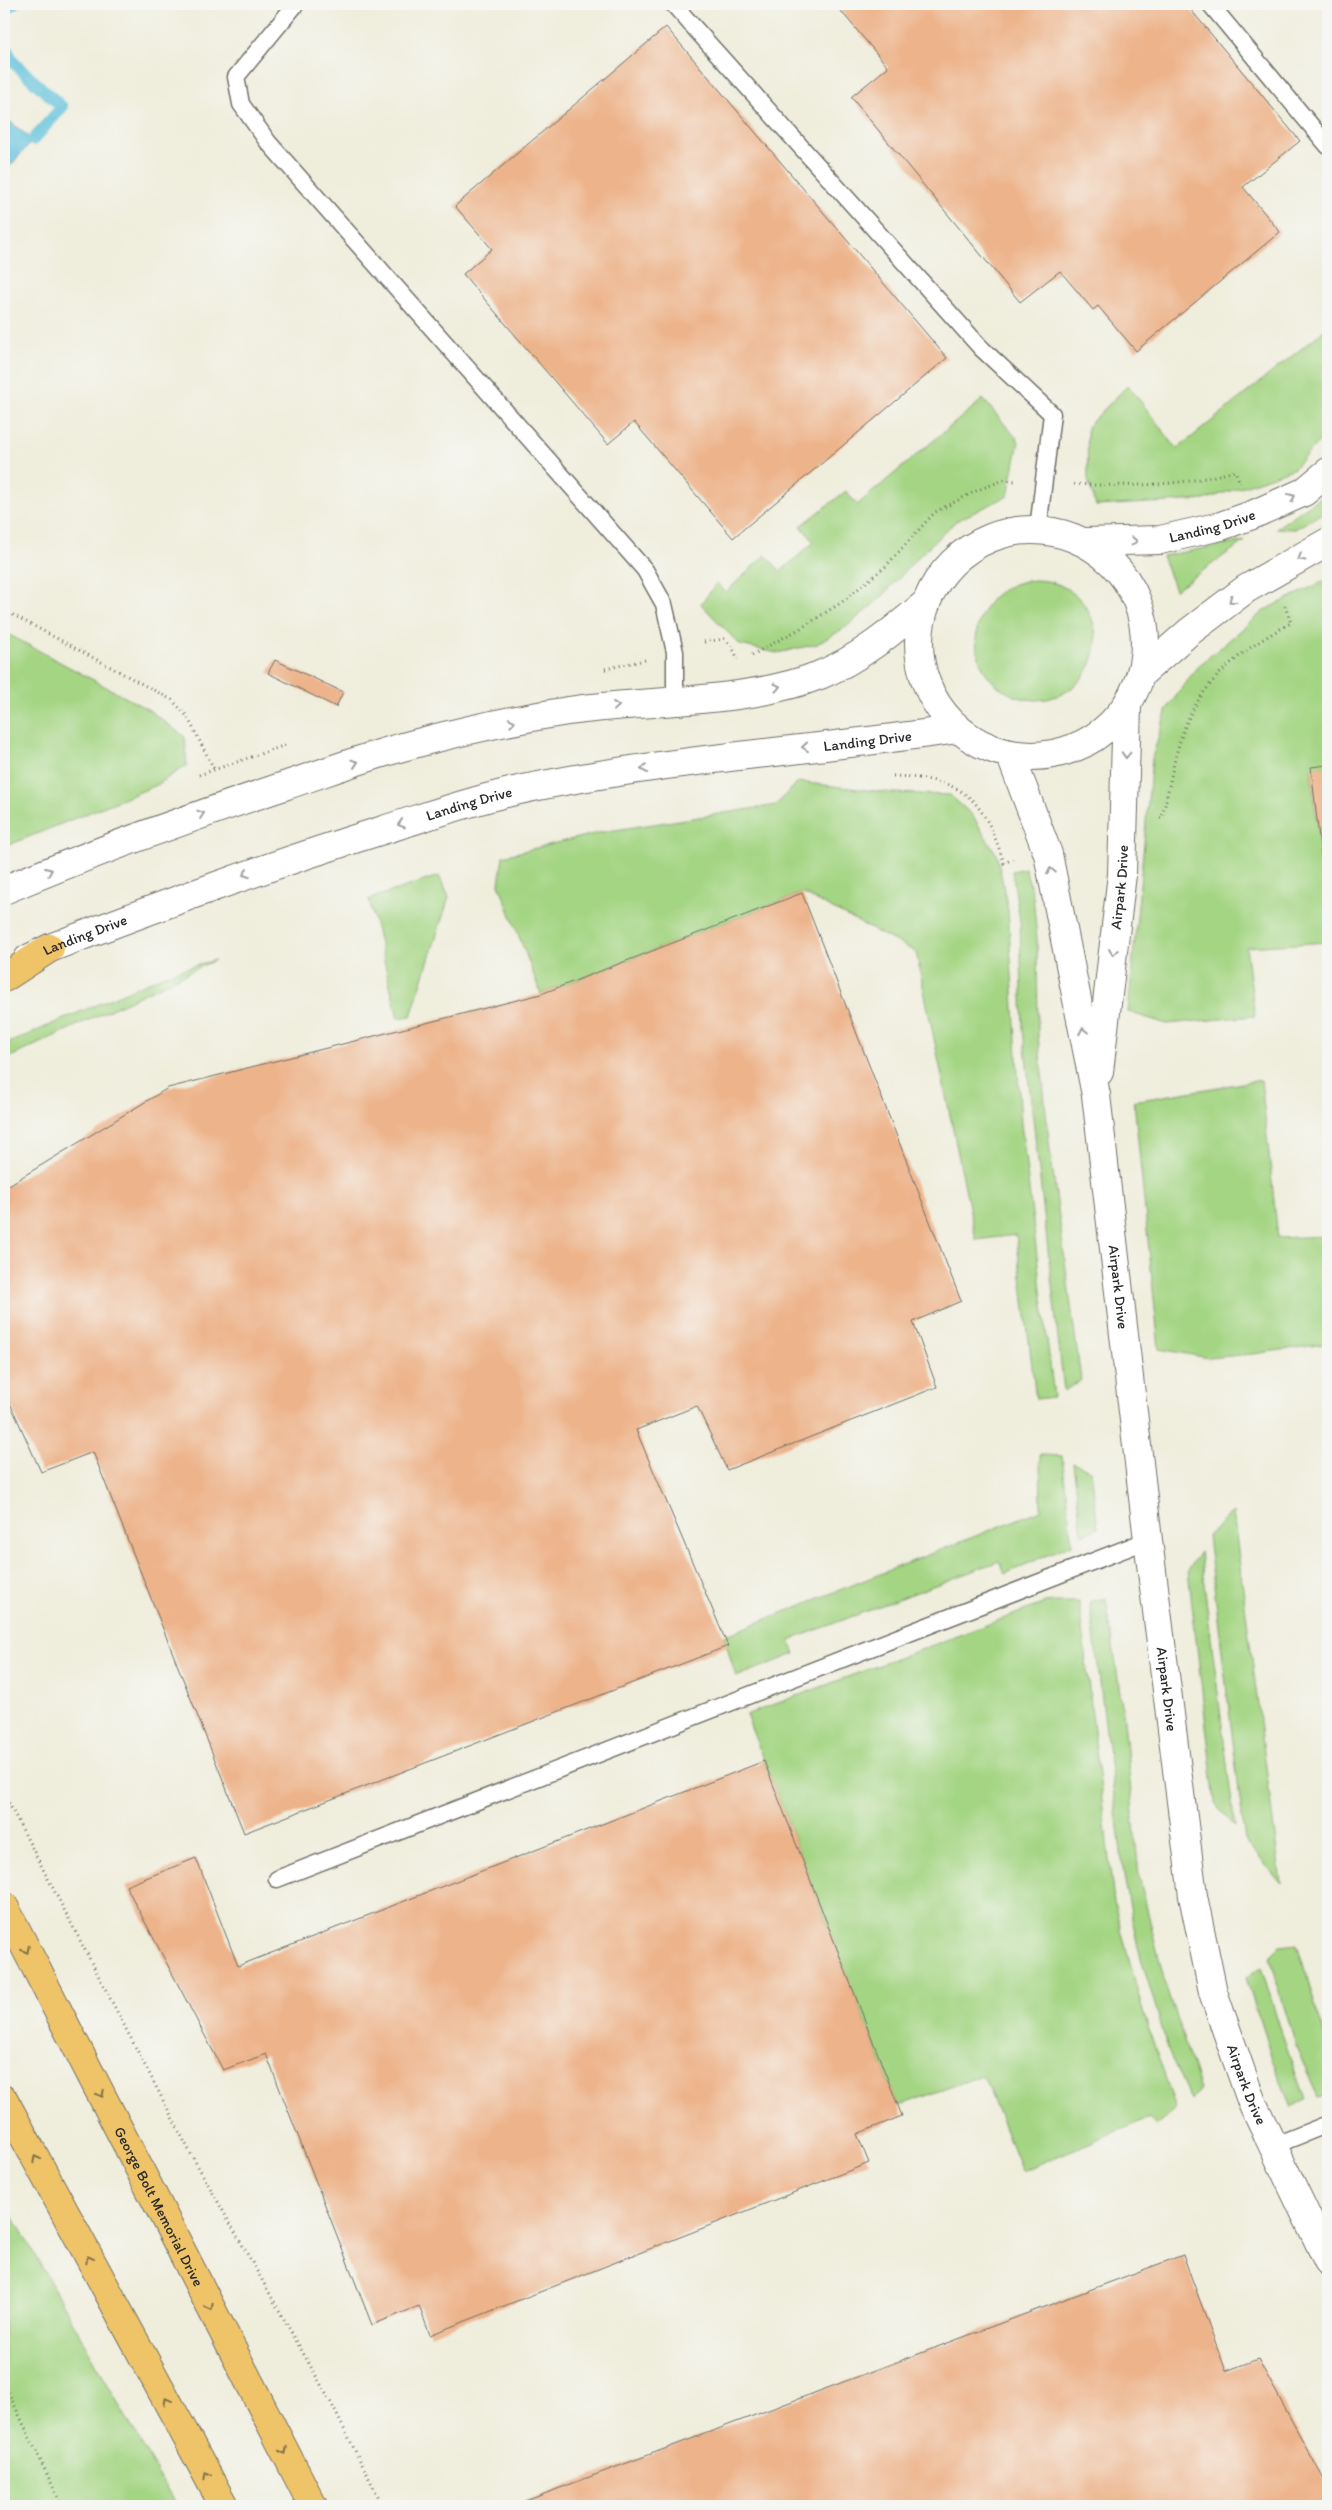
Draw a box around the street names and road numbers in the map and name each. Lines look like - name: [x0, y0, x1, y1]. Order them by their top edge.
- street label: Landing Drive: [1167, 506, 1258, 547]
- street label: Landing Drive: [823, 727, 913, 755]
- street label: Landing Drive: [424, 783, 514, 825]
- street label: Airpark Drive: [1107, 845, 1132, 930]
- street label: Landing Drive: [40, 911, 130, 959]
- street label: Airpark Drive: [1105, 1244, 1132, 1330]
- street label: Airpark Drive: [1153, 1646, 1181, 1732]
- street label: Airpark Drive: [1223, 2042, 1270, 2128]
- street label: George Bolt Memorial Drive: [110, 2124, 207, 2289]

